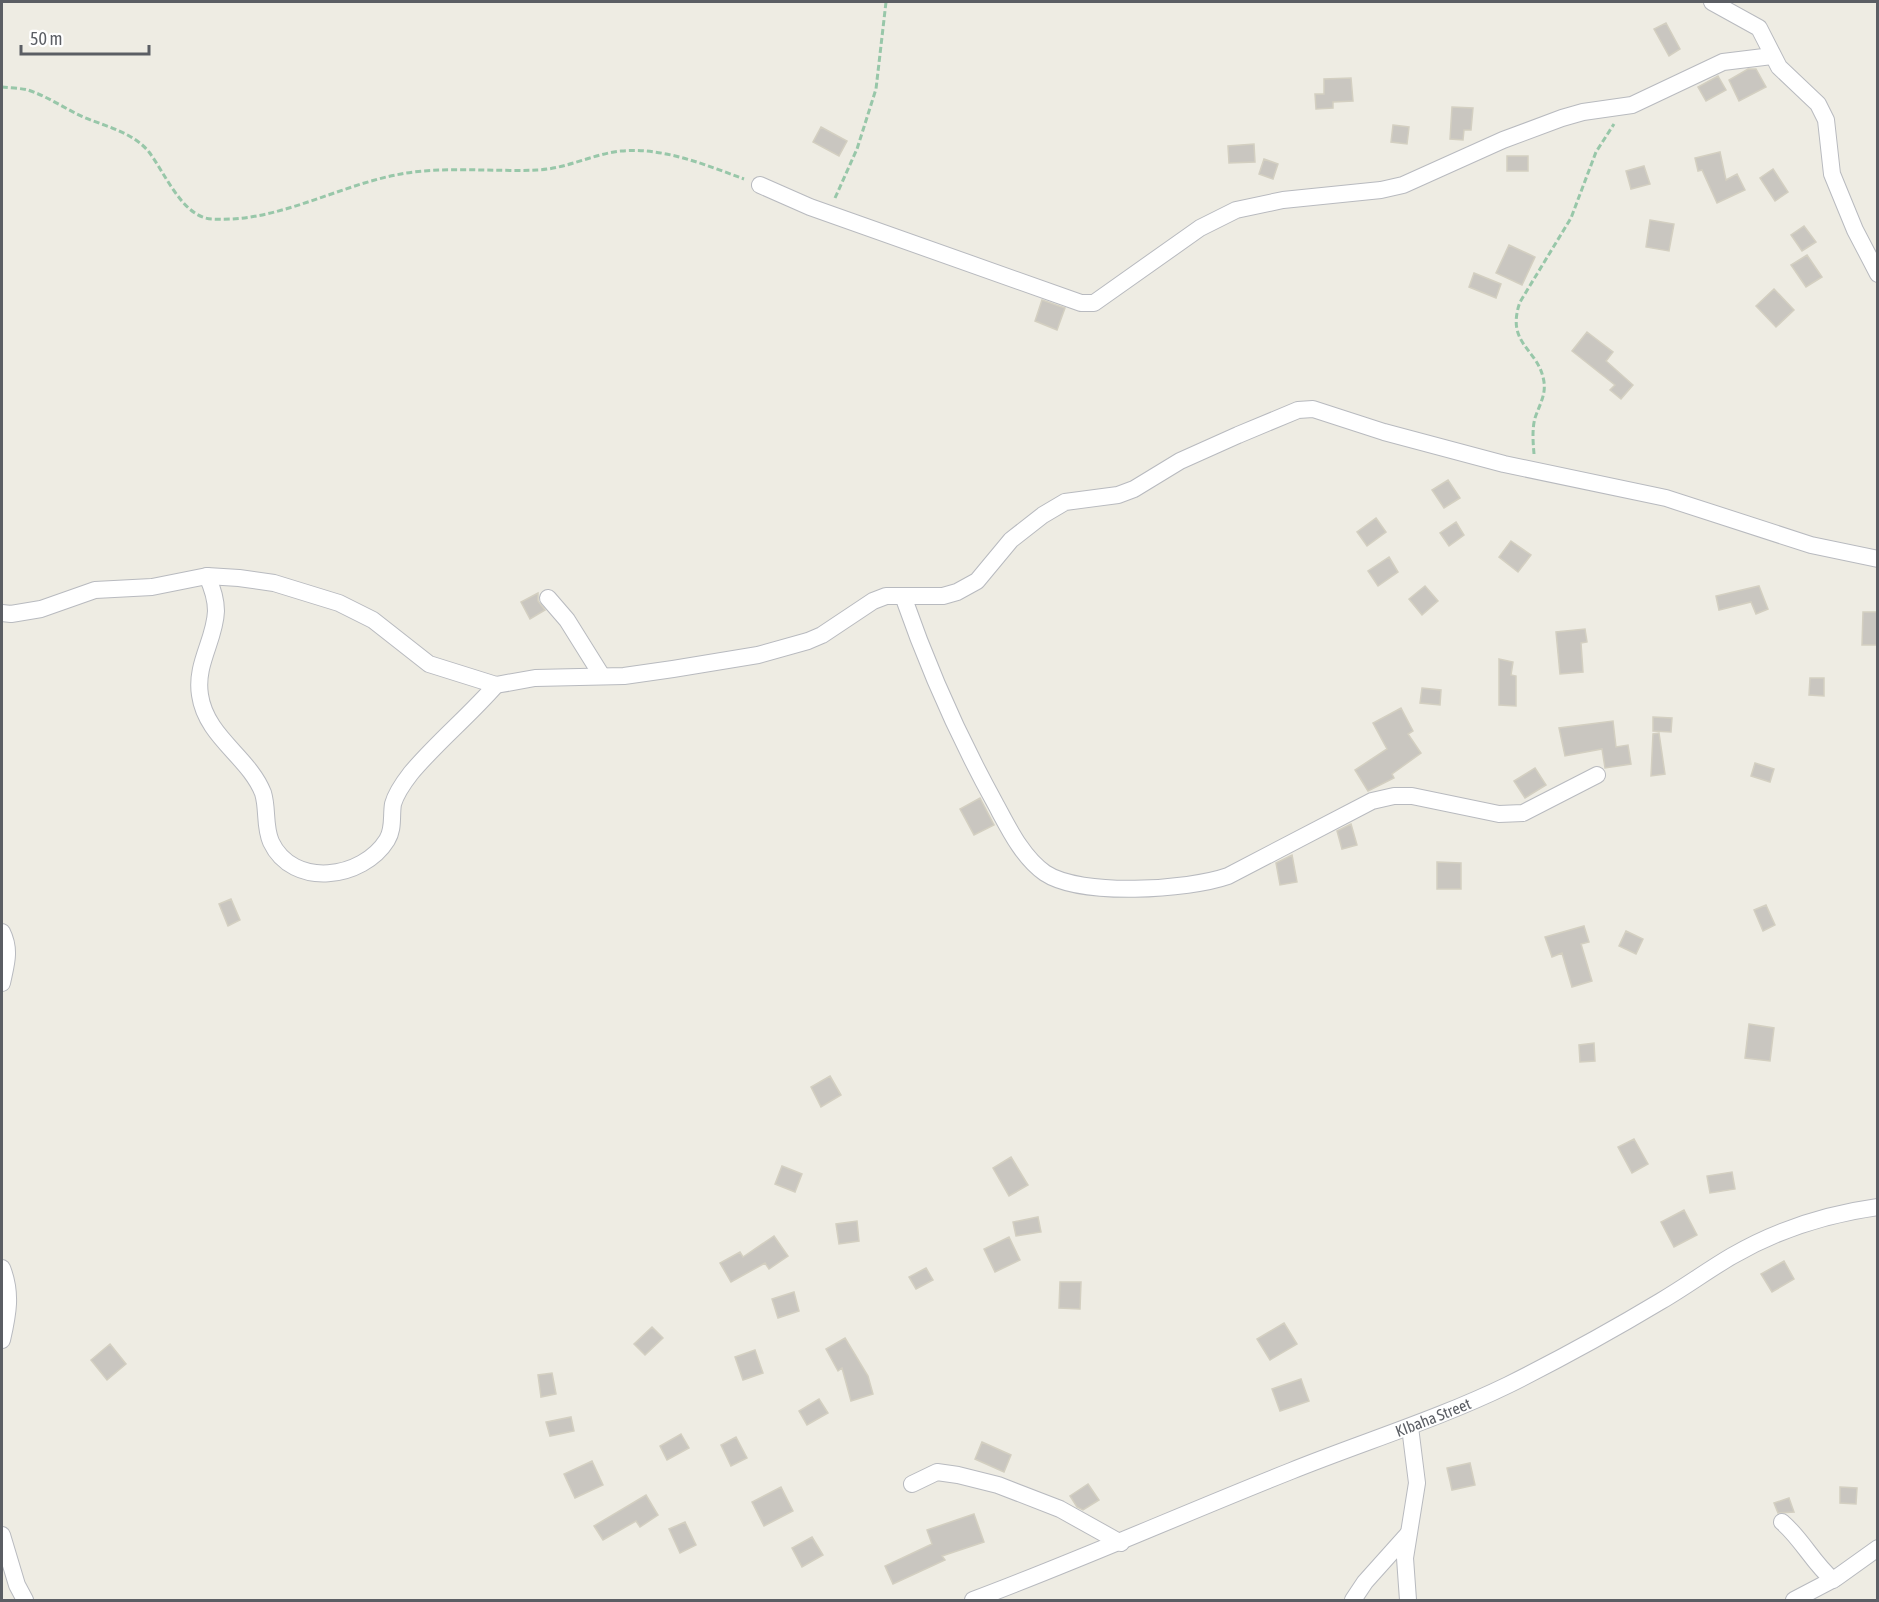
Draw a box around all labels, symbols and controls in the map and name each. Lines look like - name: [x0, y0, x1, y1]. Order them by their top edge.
- scale bar: [21, 18, 148, 56]
- text: 50 m: [30, 28, 62, 49]
- street label: KIbaha Street: [1393, 1394, 1474, 1440]

